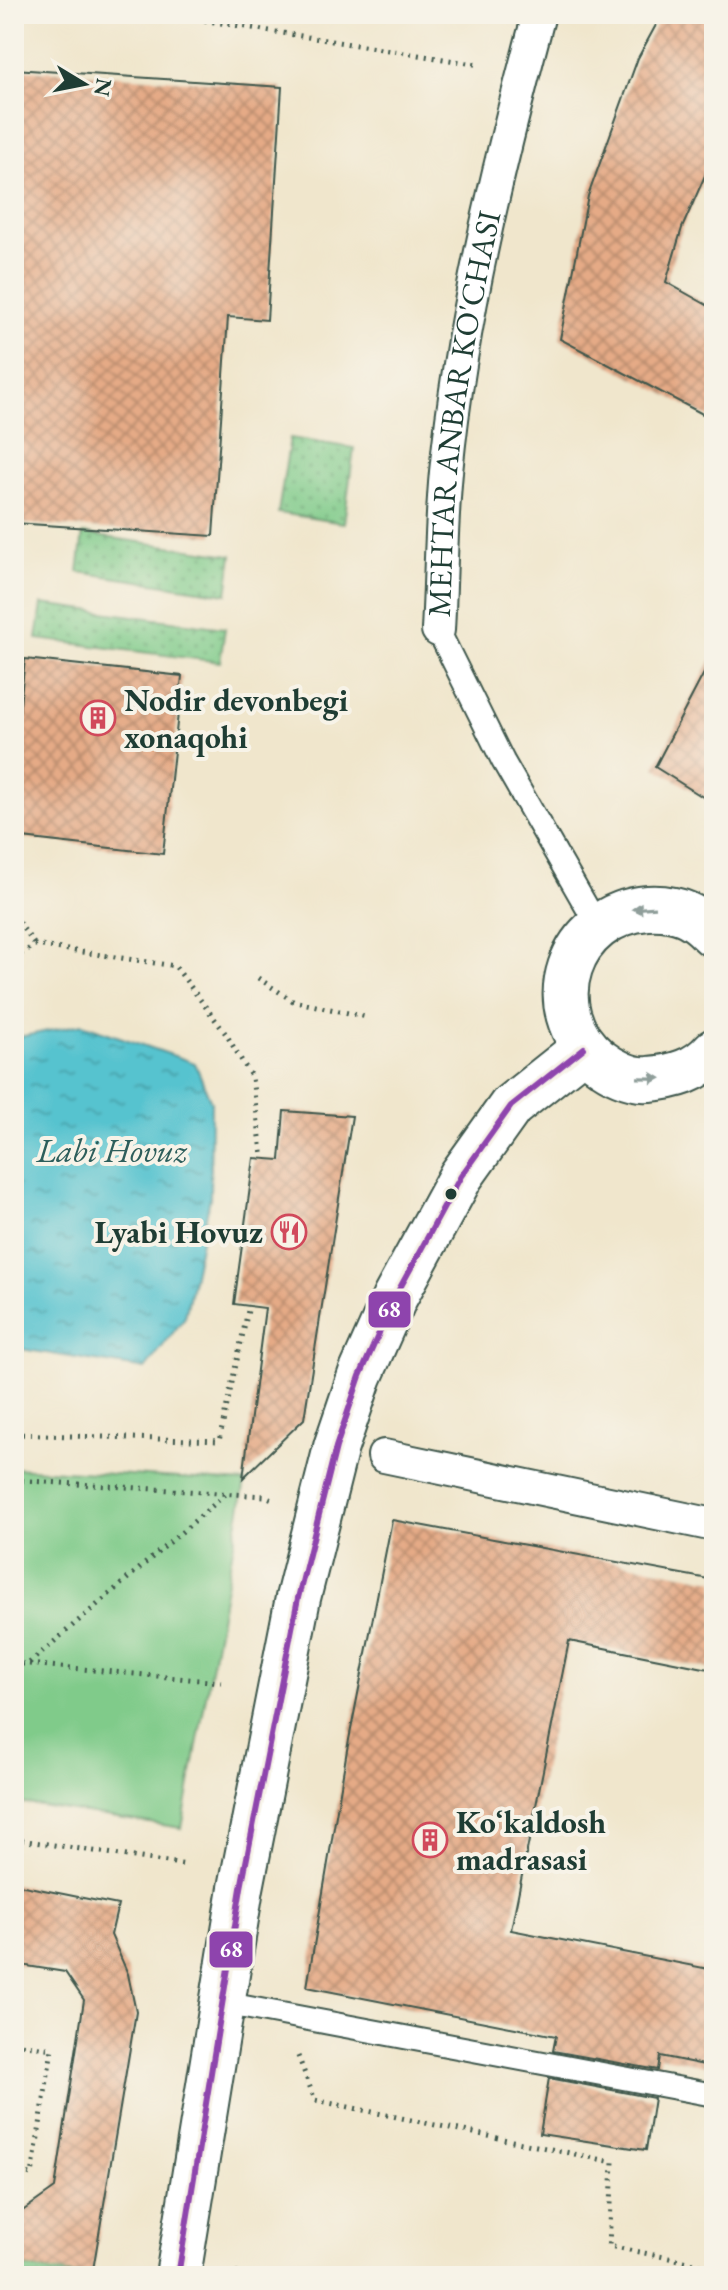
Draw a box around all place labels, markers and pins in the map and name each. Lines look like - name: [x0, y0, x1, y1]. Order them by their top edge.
- place label: Nodir devonbegi xonaqohi: [124, 679, 349, 758]
- building icon: Nodir devonbegi xonaqohi: [79, 699, 117, 737]
- unlabelled marker: [443, 1186, 459, 1202]
- place label: Lyabi Hovuz: [94, 1211, 263, 1253]
- restaurant icon: Lyabi Hovuz: [270, 1213, 308, 1251]
- place label: Koʻkaldosh madrasasi: [456, 1801, 606, 1880]
- building icon: Koʻkaldosh madrasasi: [411, 1821, 449, 1859]

